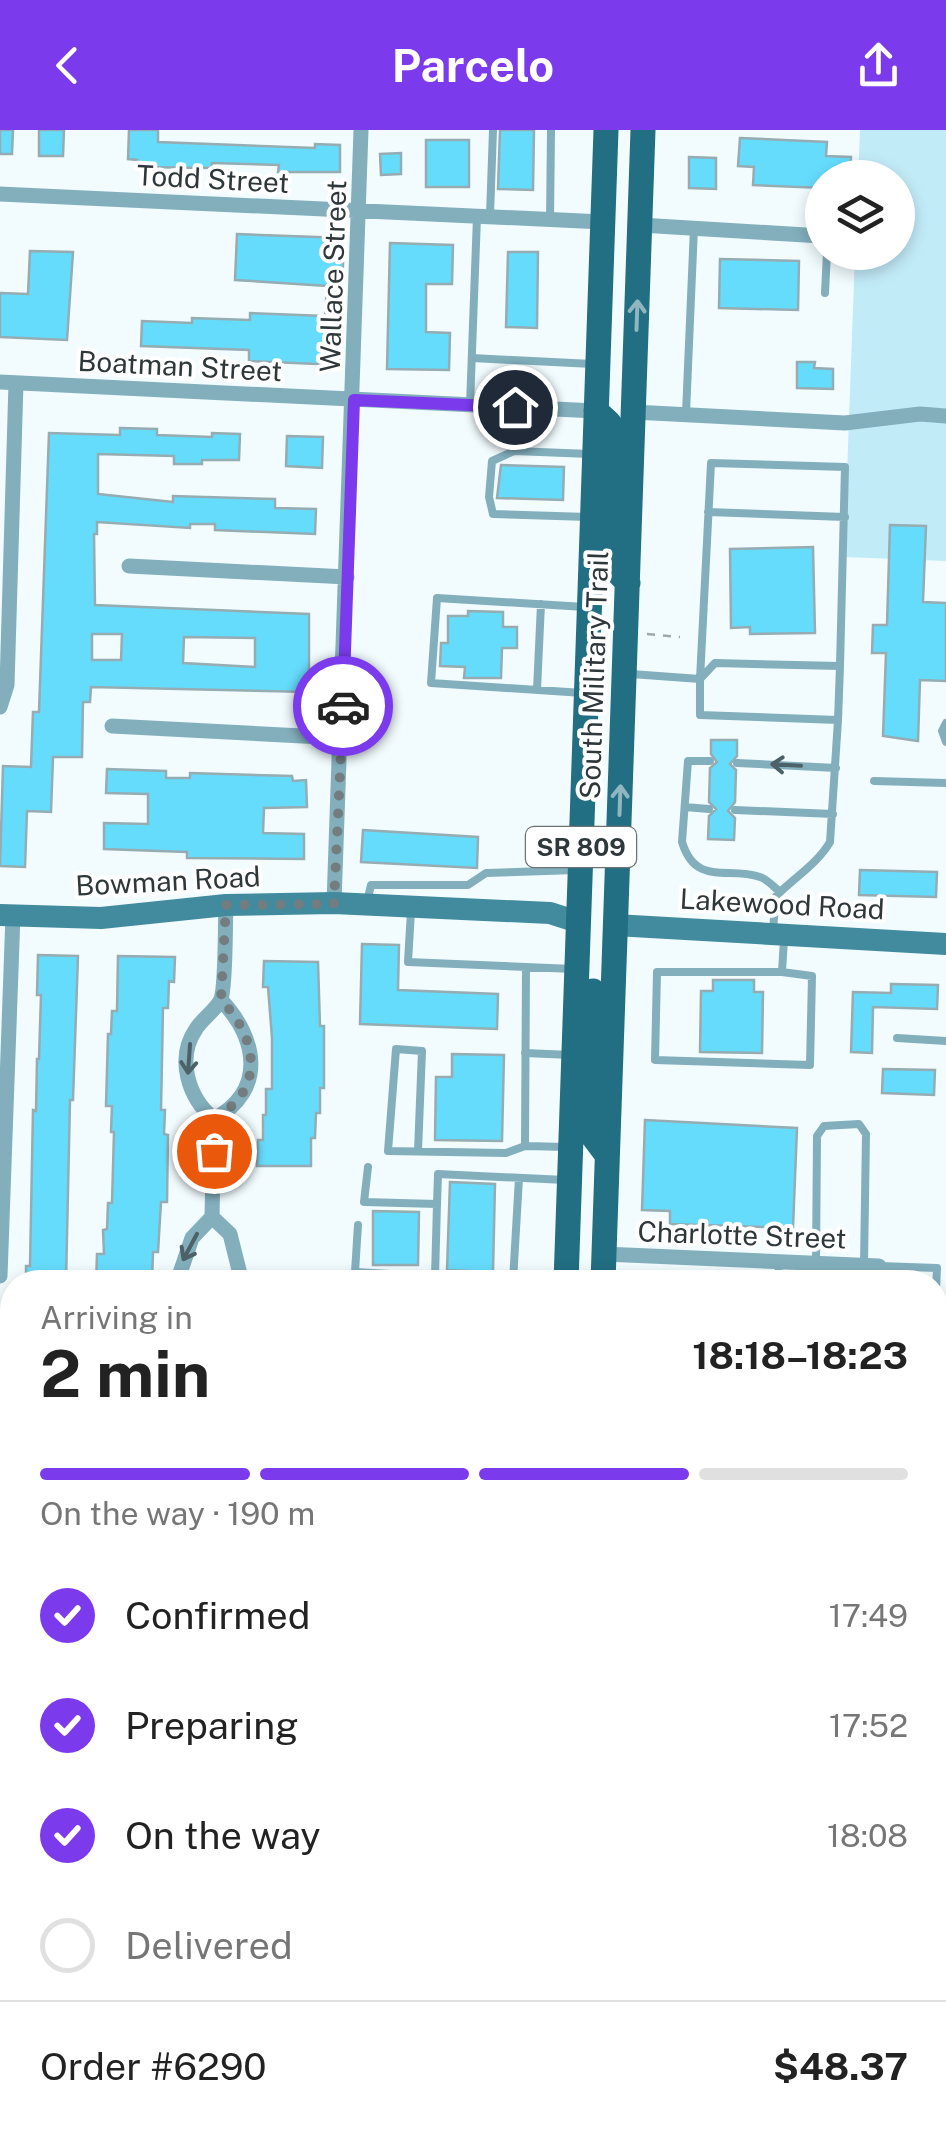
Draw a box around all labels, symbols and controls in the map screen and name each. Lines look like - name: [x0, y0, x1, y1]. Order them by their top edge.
- icon: back: [40, 38, 95, 93]
- icon: share: [851, 38, 906, 93]
- text: Parcelo: [392, 39, 554, 92]
- street label: Todd Street: [136, 158, 290, 199]
- map controls: [805, 160, 915, 270]
- button: layers: [805, 160, 915, 270]
- street label: Wallace Street: [313, 179, 352, 373]
- one-way arrow: [627, 299, 646, 331]
- street label: Boatman Street: [77, 344, 283, 387]
- pin: [473, 365, 558, 450]
- icon: home: [488, 380, 543, 435]
- street label: South Military Trail: [573, 550, 614, 800]
- courier: [293, 656, 393, 756]
- icon: car: [316, 679, 371, 734]
- one-way arrow: [771, 756, 803, 775]
- one-way arrow: [610, 785, 629, 817]
- road number: SR 809: [526, 827, 636, 867]
- street label: Bowman Road: [75, 859, 261, 902]
- street label: Lakewood Road: [679, 882, 885, 925]
- one-way arrow: [179, 1042, 198, 1074]
- pin: [172, 1109, 257, 1194]
- icon: bag: [187, 1124, 242, 1179]
- street label: Charlotte Street: [637, 1214, 847, 1255]
- one-way arrow: [180, 1232, 199, 1261]
- text: Arriving in: [40, 1299, 193, 1336]
- text: 18:18–18:23: [692, 1333, 908, 1378]
- text: 2 min: [40, 1335, 210, 1412]
- text: On the way · 190 m: [40, 1495, 315, 1532]
- icon: check: [40, 1588, 95, 1643]
- text: Confirmed: [125, 1593, 310, 1638]
- text: 17:49: [829, 1597, 908, 1634]
- icon: check: [40, 1698, 95, 1753]
- text: Preparing: [125, 1703, 299, 1748]
- text: 17:52: [829, 1707, 908, 1744]
- icon: check: [40, 1808, 95, 1863]
- text: On the way: [125, 1813, 321, 1858]
- text: 18:08: [827, 1817, 908, 1854]
- text: Delivered: [125, 1923, 293, 1968]
- text: Order #6290: [40, 2044, 266, 2089]
- text: $48.37: [773, 2044, 908, 2089]

